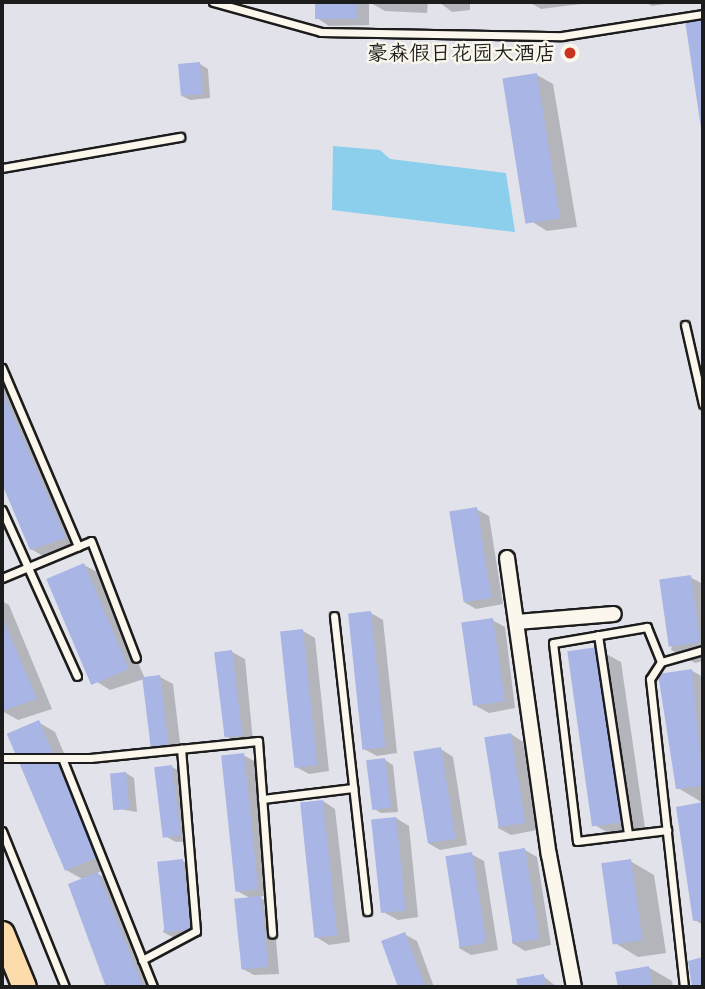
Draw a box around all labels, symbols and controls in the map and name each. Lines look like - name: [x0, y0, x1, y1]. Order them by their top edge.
- place label: 豪森假日花园大酒店: [367, 40, 556, 66]
- marker: 豪森假日花园大酒店: [562, 45, 578, 61]

